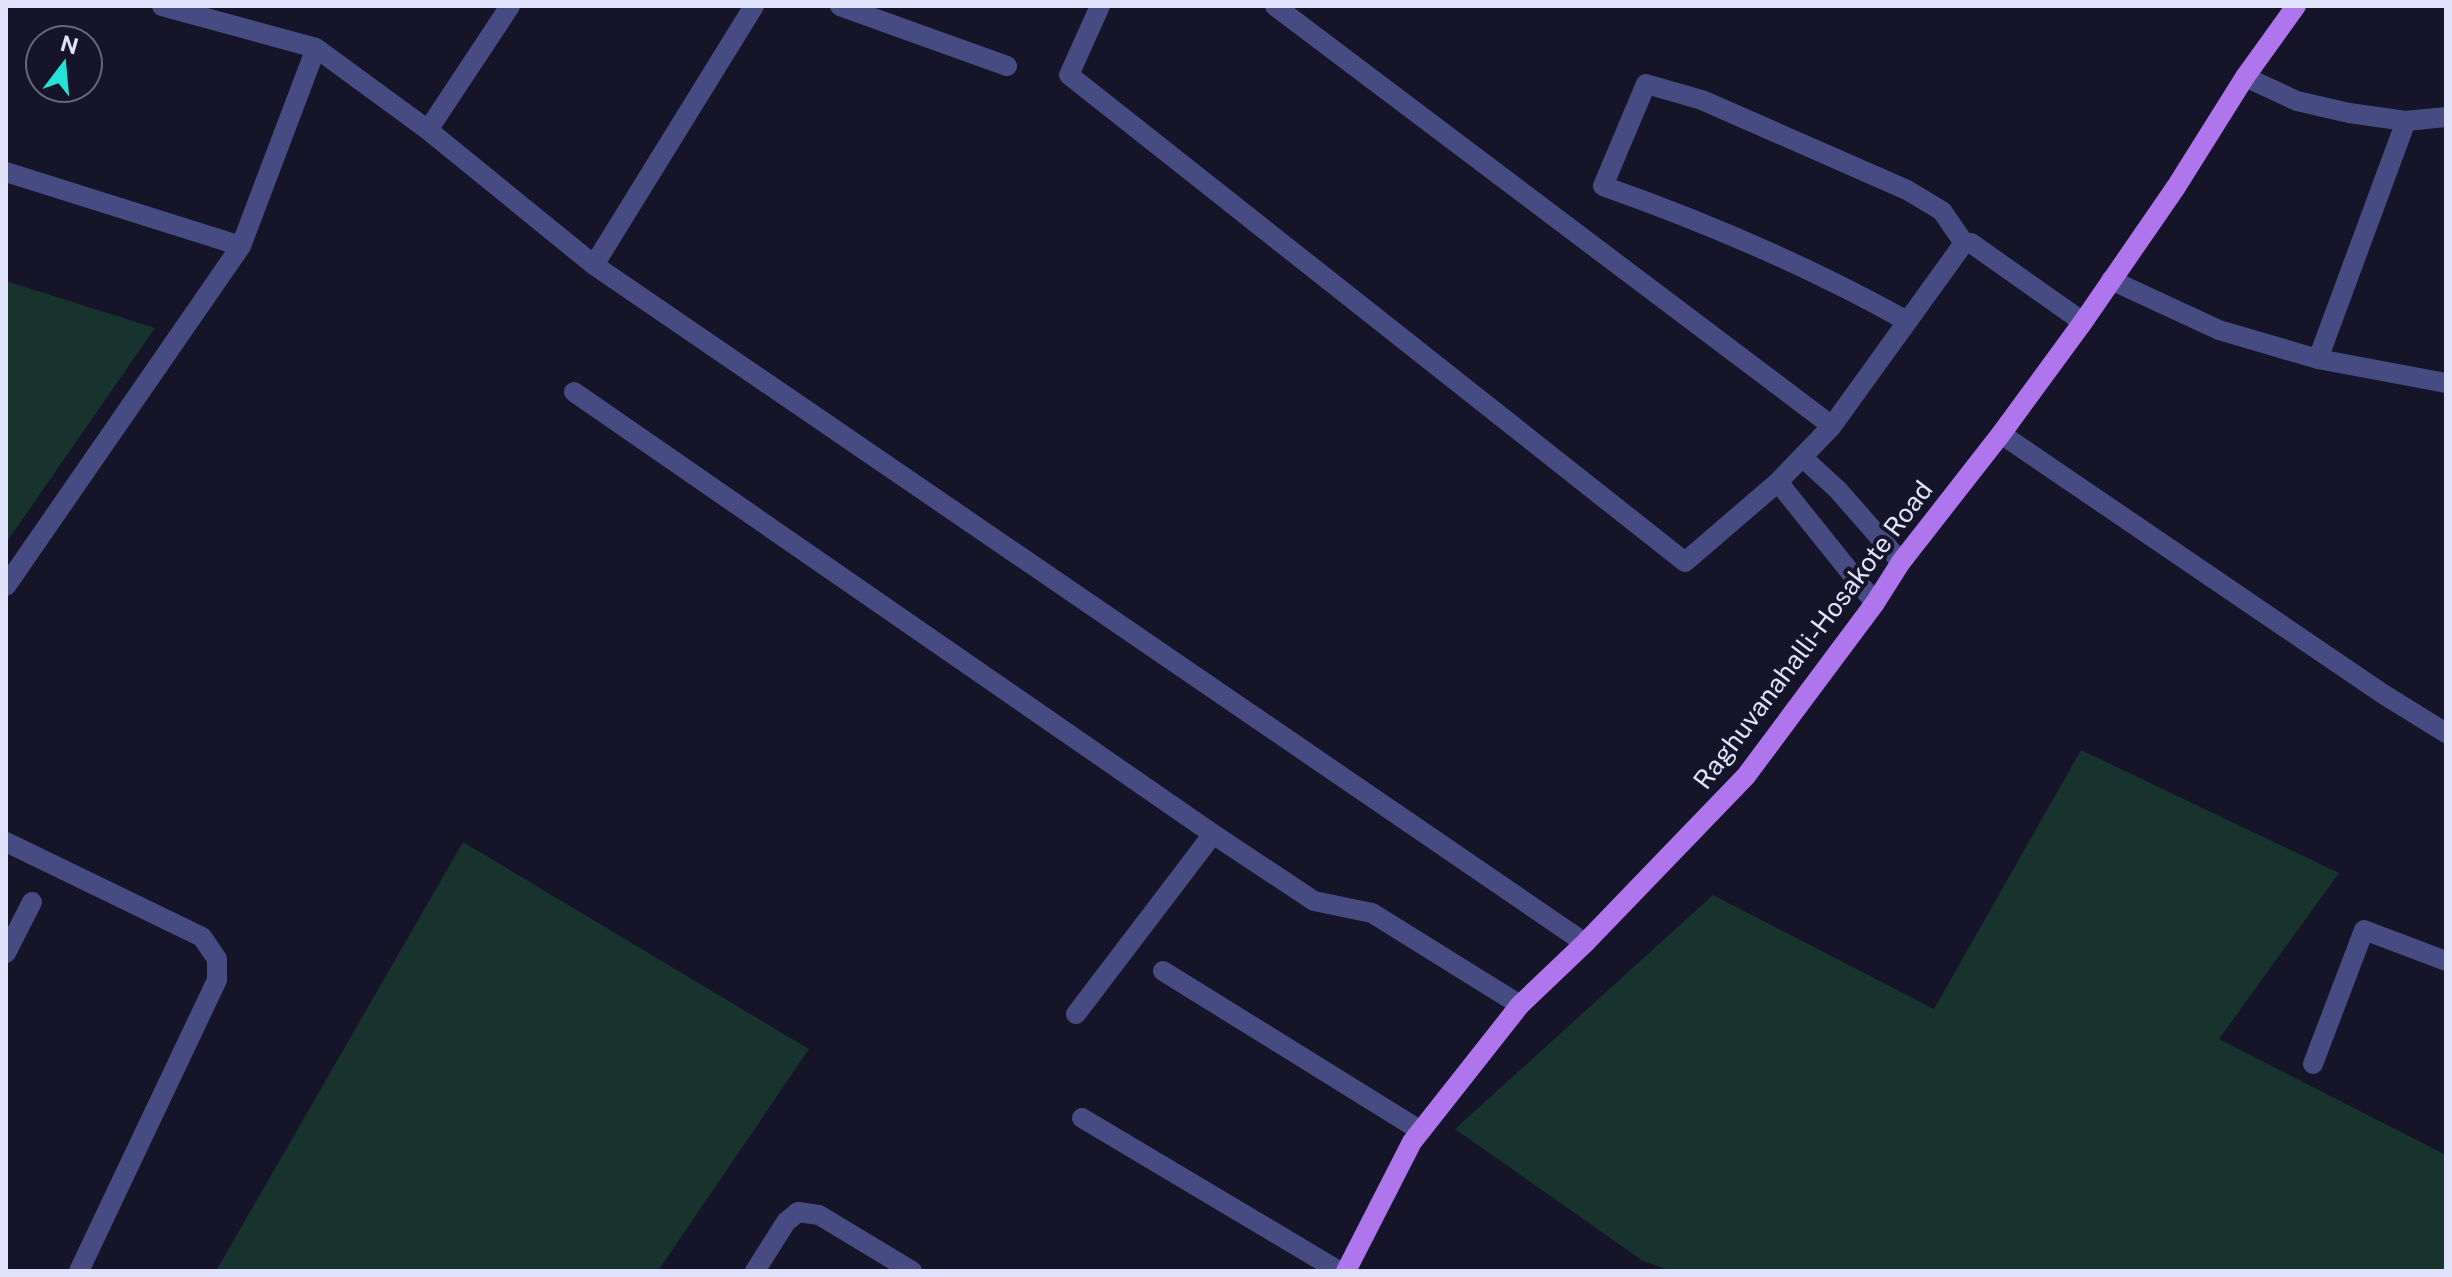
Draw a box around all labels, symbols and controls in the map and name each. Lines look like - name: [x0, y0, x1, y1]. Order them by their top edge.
- north arrow: [24, 24, 104, 104]
- text: N: [58, 30, 81, 60]
- street label: Raghuvanahalli-Hosakote Road: [1687, 475, 1939, 795]

